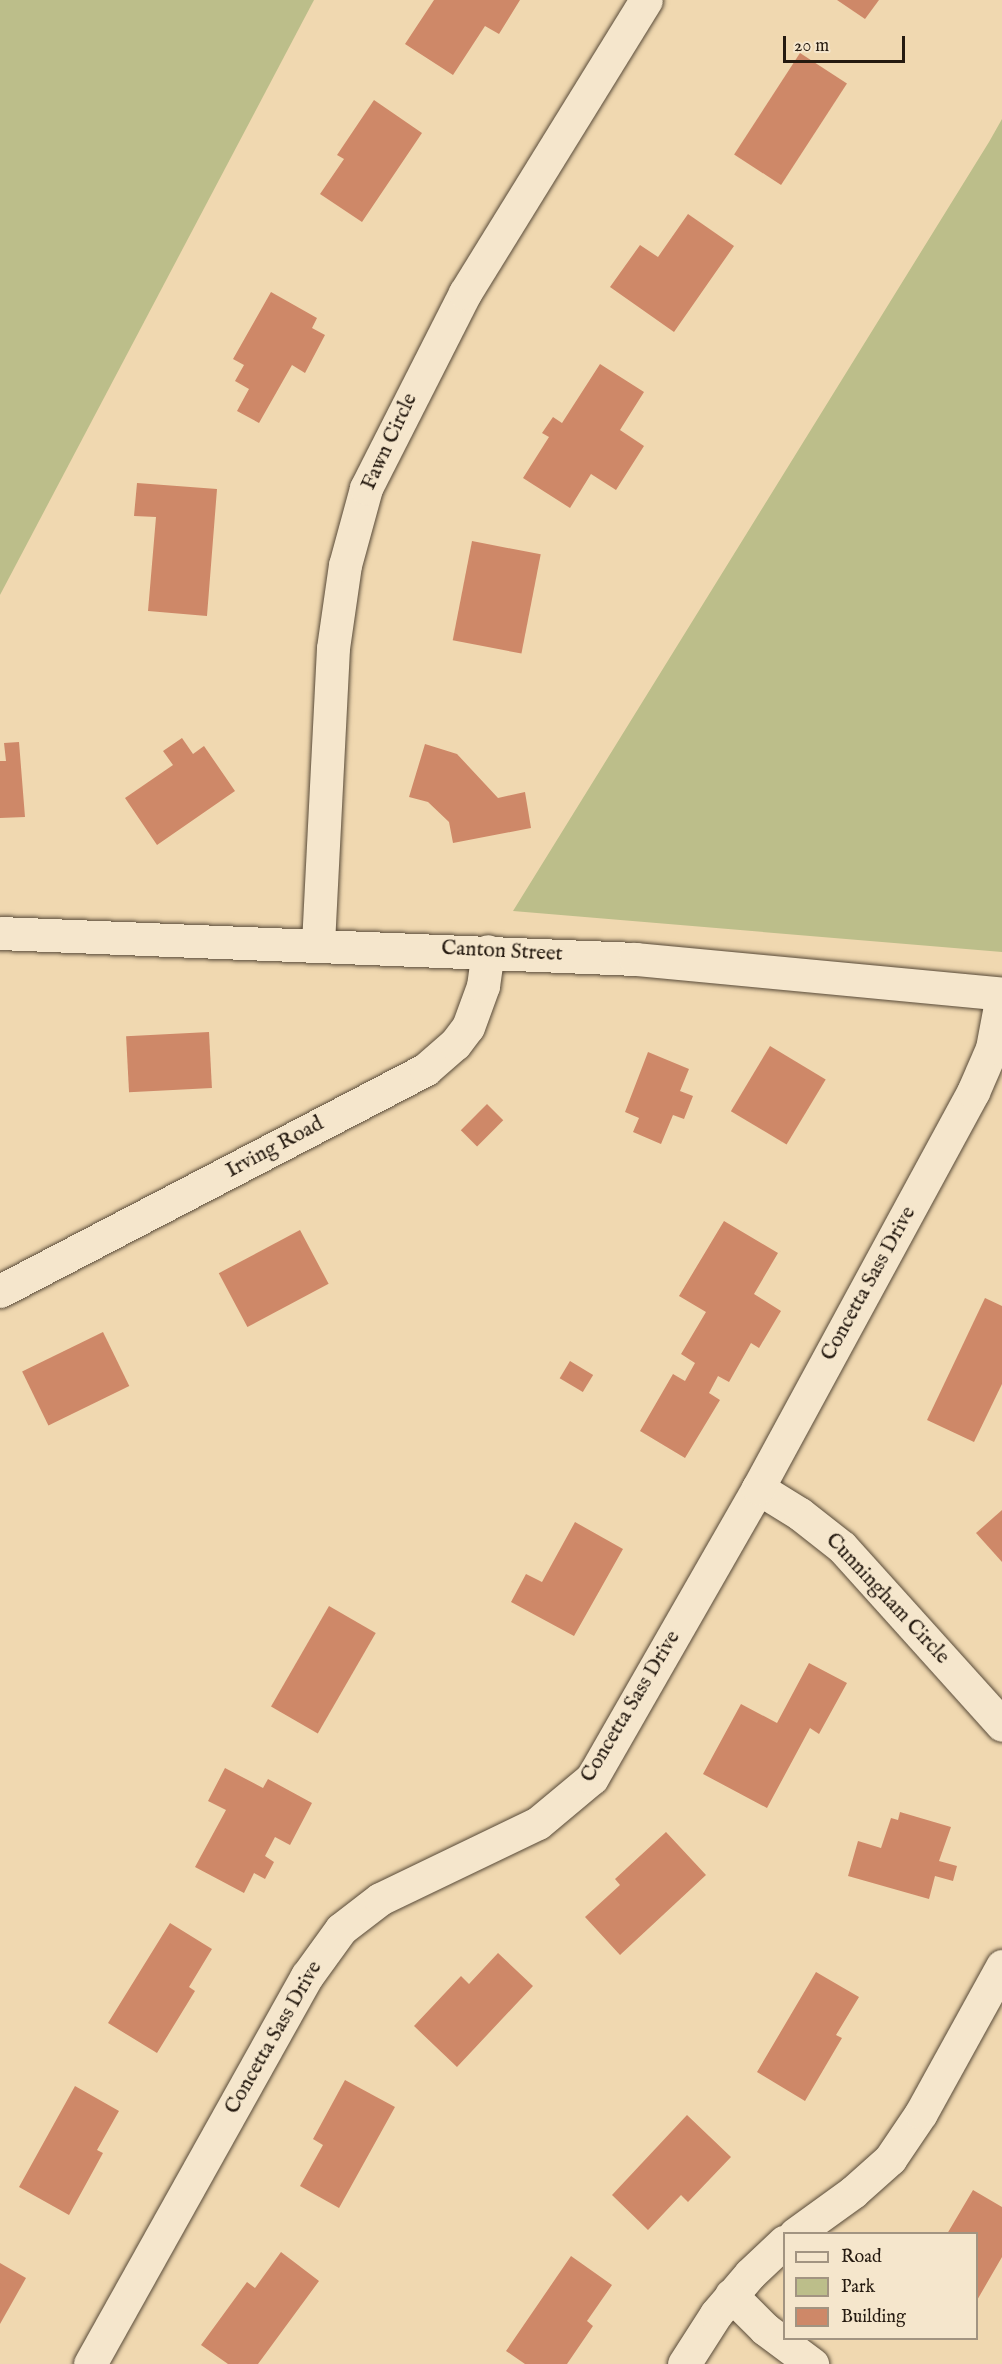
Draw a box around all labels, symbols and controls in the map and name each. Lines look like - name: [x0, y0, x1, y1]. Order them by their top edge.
- scale bar: [786, 24, 908, 62]
- text: 20 m: [794, 35, 829, 58]
- street label: Fawn Circle: [357, 390, 423, 494]
- street label: Canton Street: [441, 936, 563, 968]
- street label: Irving Road: [222, 1112, 328, 1184]
- street label: Concetta Sass Drive: [816, 1203, 922, 1365]
- street label: Cunningham Circle: [820, 1528, 954, 1670]
- street label: Concetta Sass Drive: [576, 1627, 686, 1787]
- street label: Concetta Sass Drive: [220, 1957, 328, 2119]
- legend: [783, 2232, 978, 2340]
- text: Road: [841, 2246, 882, 2269]
- text: Park: [841, 2276, 875, 2299]
- text: Building: [841, 2306, 906, 2329]

